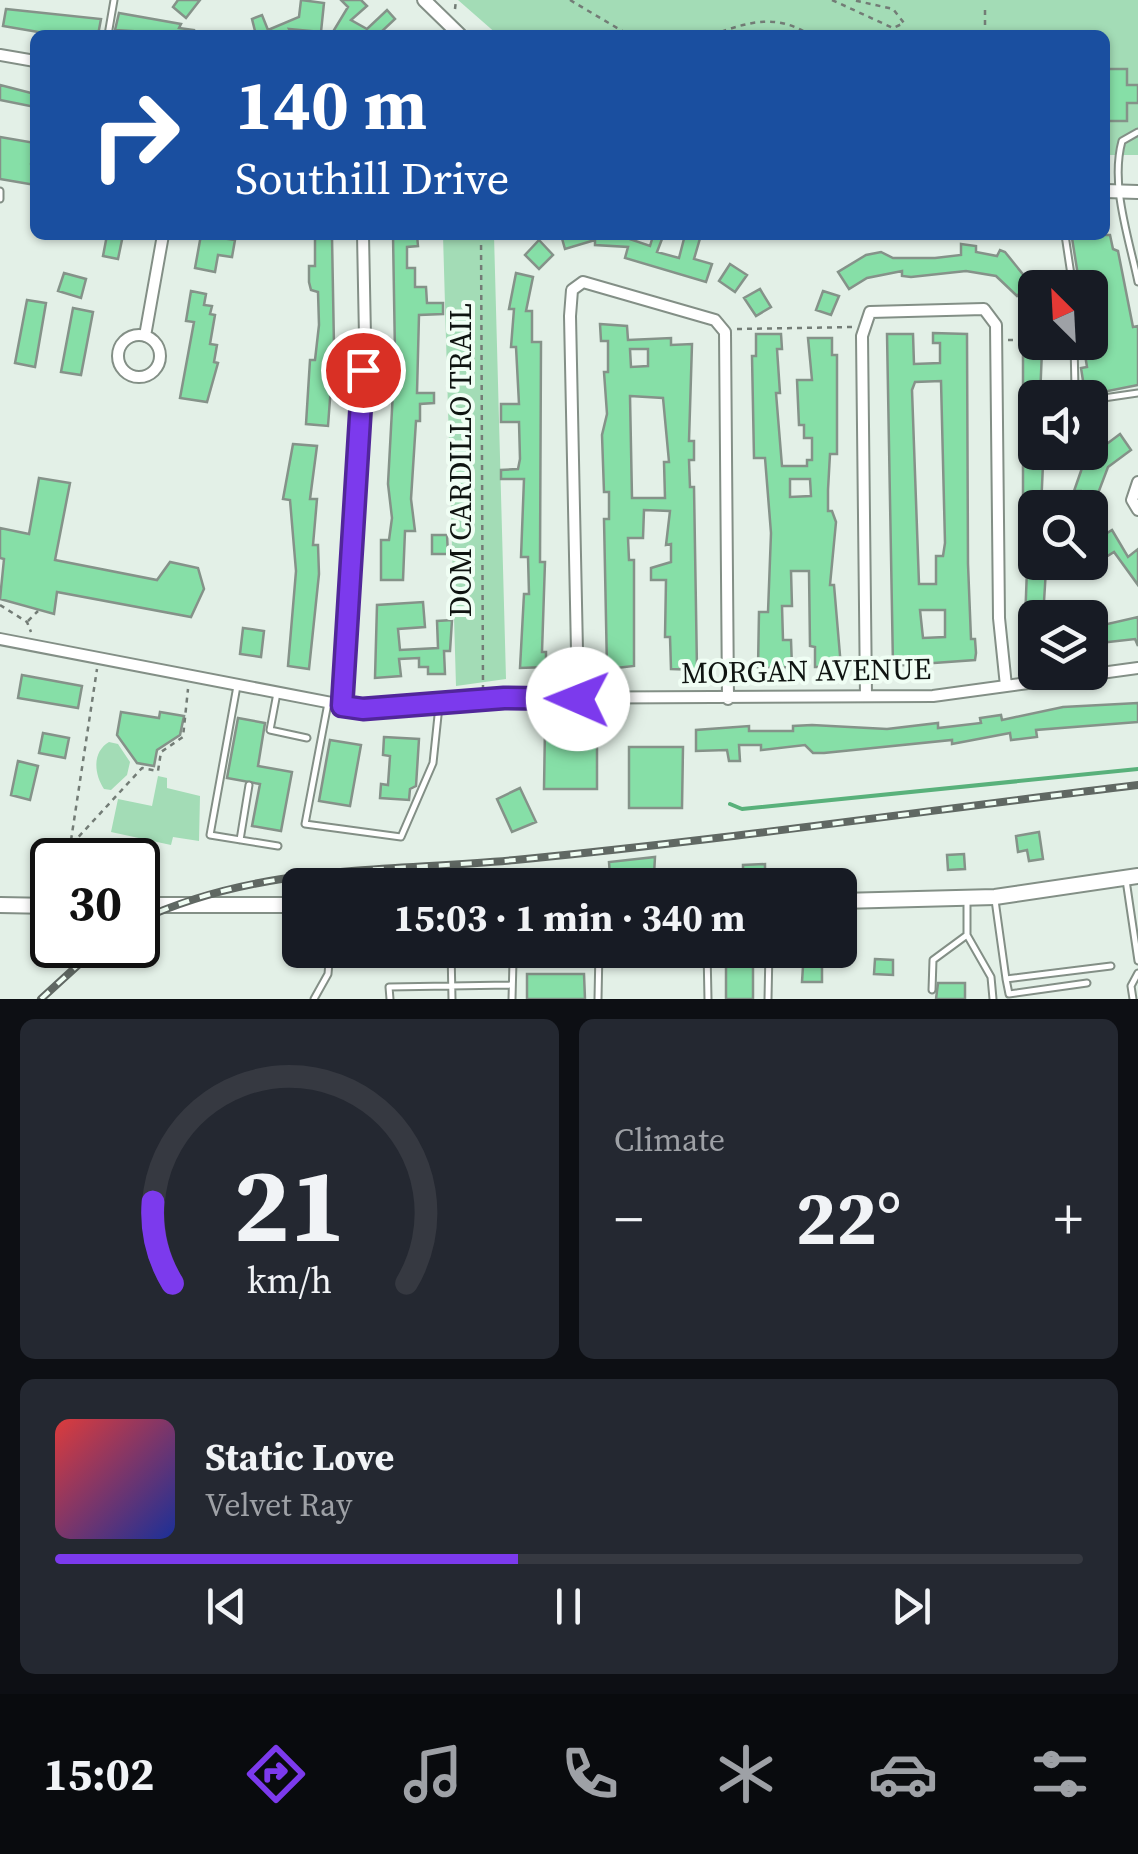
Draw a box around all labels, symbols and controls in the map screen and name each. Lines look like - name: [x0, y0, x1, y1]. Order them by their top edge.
- text: 140 m: [235, 56, 427, 152]
- icon: right: [70, 70, 200, 200]
- text: Southill Drive: [235, 147, 509, 209]
- north arrow: [1018, 270, 1108, 360]
- map controls: [1018, 270, 1108, 690]
- street label: DOM CARDILLO TRAIL: [440, 303, 481, 617]
- pin: [321, 328, 406, 413]
- icon: arrive: [336, 343, 391, 398]
- button: sound: [1018, 380, 1108, 470]
- button: search: [1018, 490, 1108, 580]
- button: layers: [1018, 600, 1108, 690]
- position arrow: [526, 647, 630, 751]
- street label: MORGAN AVENUE: [681, 648, 931, 693]
- speed limit sign: 30: [30, 838, 160, 968]
- text: 15:03 · 1 min · 340 m: [393, 892, 746, 944]
- text: Climate: [614, 1118, 725, 1162]
- text: 21: [233, 1133, 346, 1276]
- text: 22°: [796, 1166, 901, 1269]
- text: −: [614, 1181, 643, 1256]
- text: +: [1054, 1181, 1083, 1256]
- text: km/h: [247, 1256, 332, 1305]
- text: Static Love: [205, 1431, 394, 1483]
- text: Velvet Ray: [205, 1483, 352, 1527]
- icon: previous: [199, 1579, 254, 1634]
- icon: pause: [541, 1579, 596, 1634]
- icon: next: [884, 1579, 939, 1634]
- icon: directions: [241, 1739, 311, 1809]
- icon: music: [398, 1739, 468, 1809]
- icon: phone: [555, 1739, 625, 1809]
- icon: climate: [711, 1739, 781, 1809]
- icon: car: [868, 1739, 938, 1809]
- icon: filters: [1025, 1739, 1095, 1809]
- text: 15:02: [43, 1743, 154, 1805]

